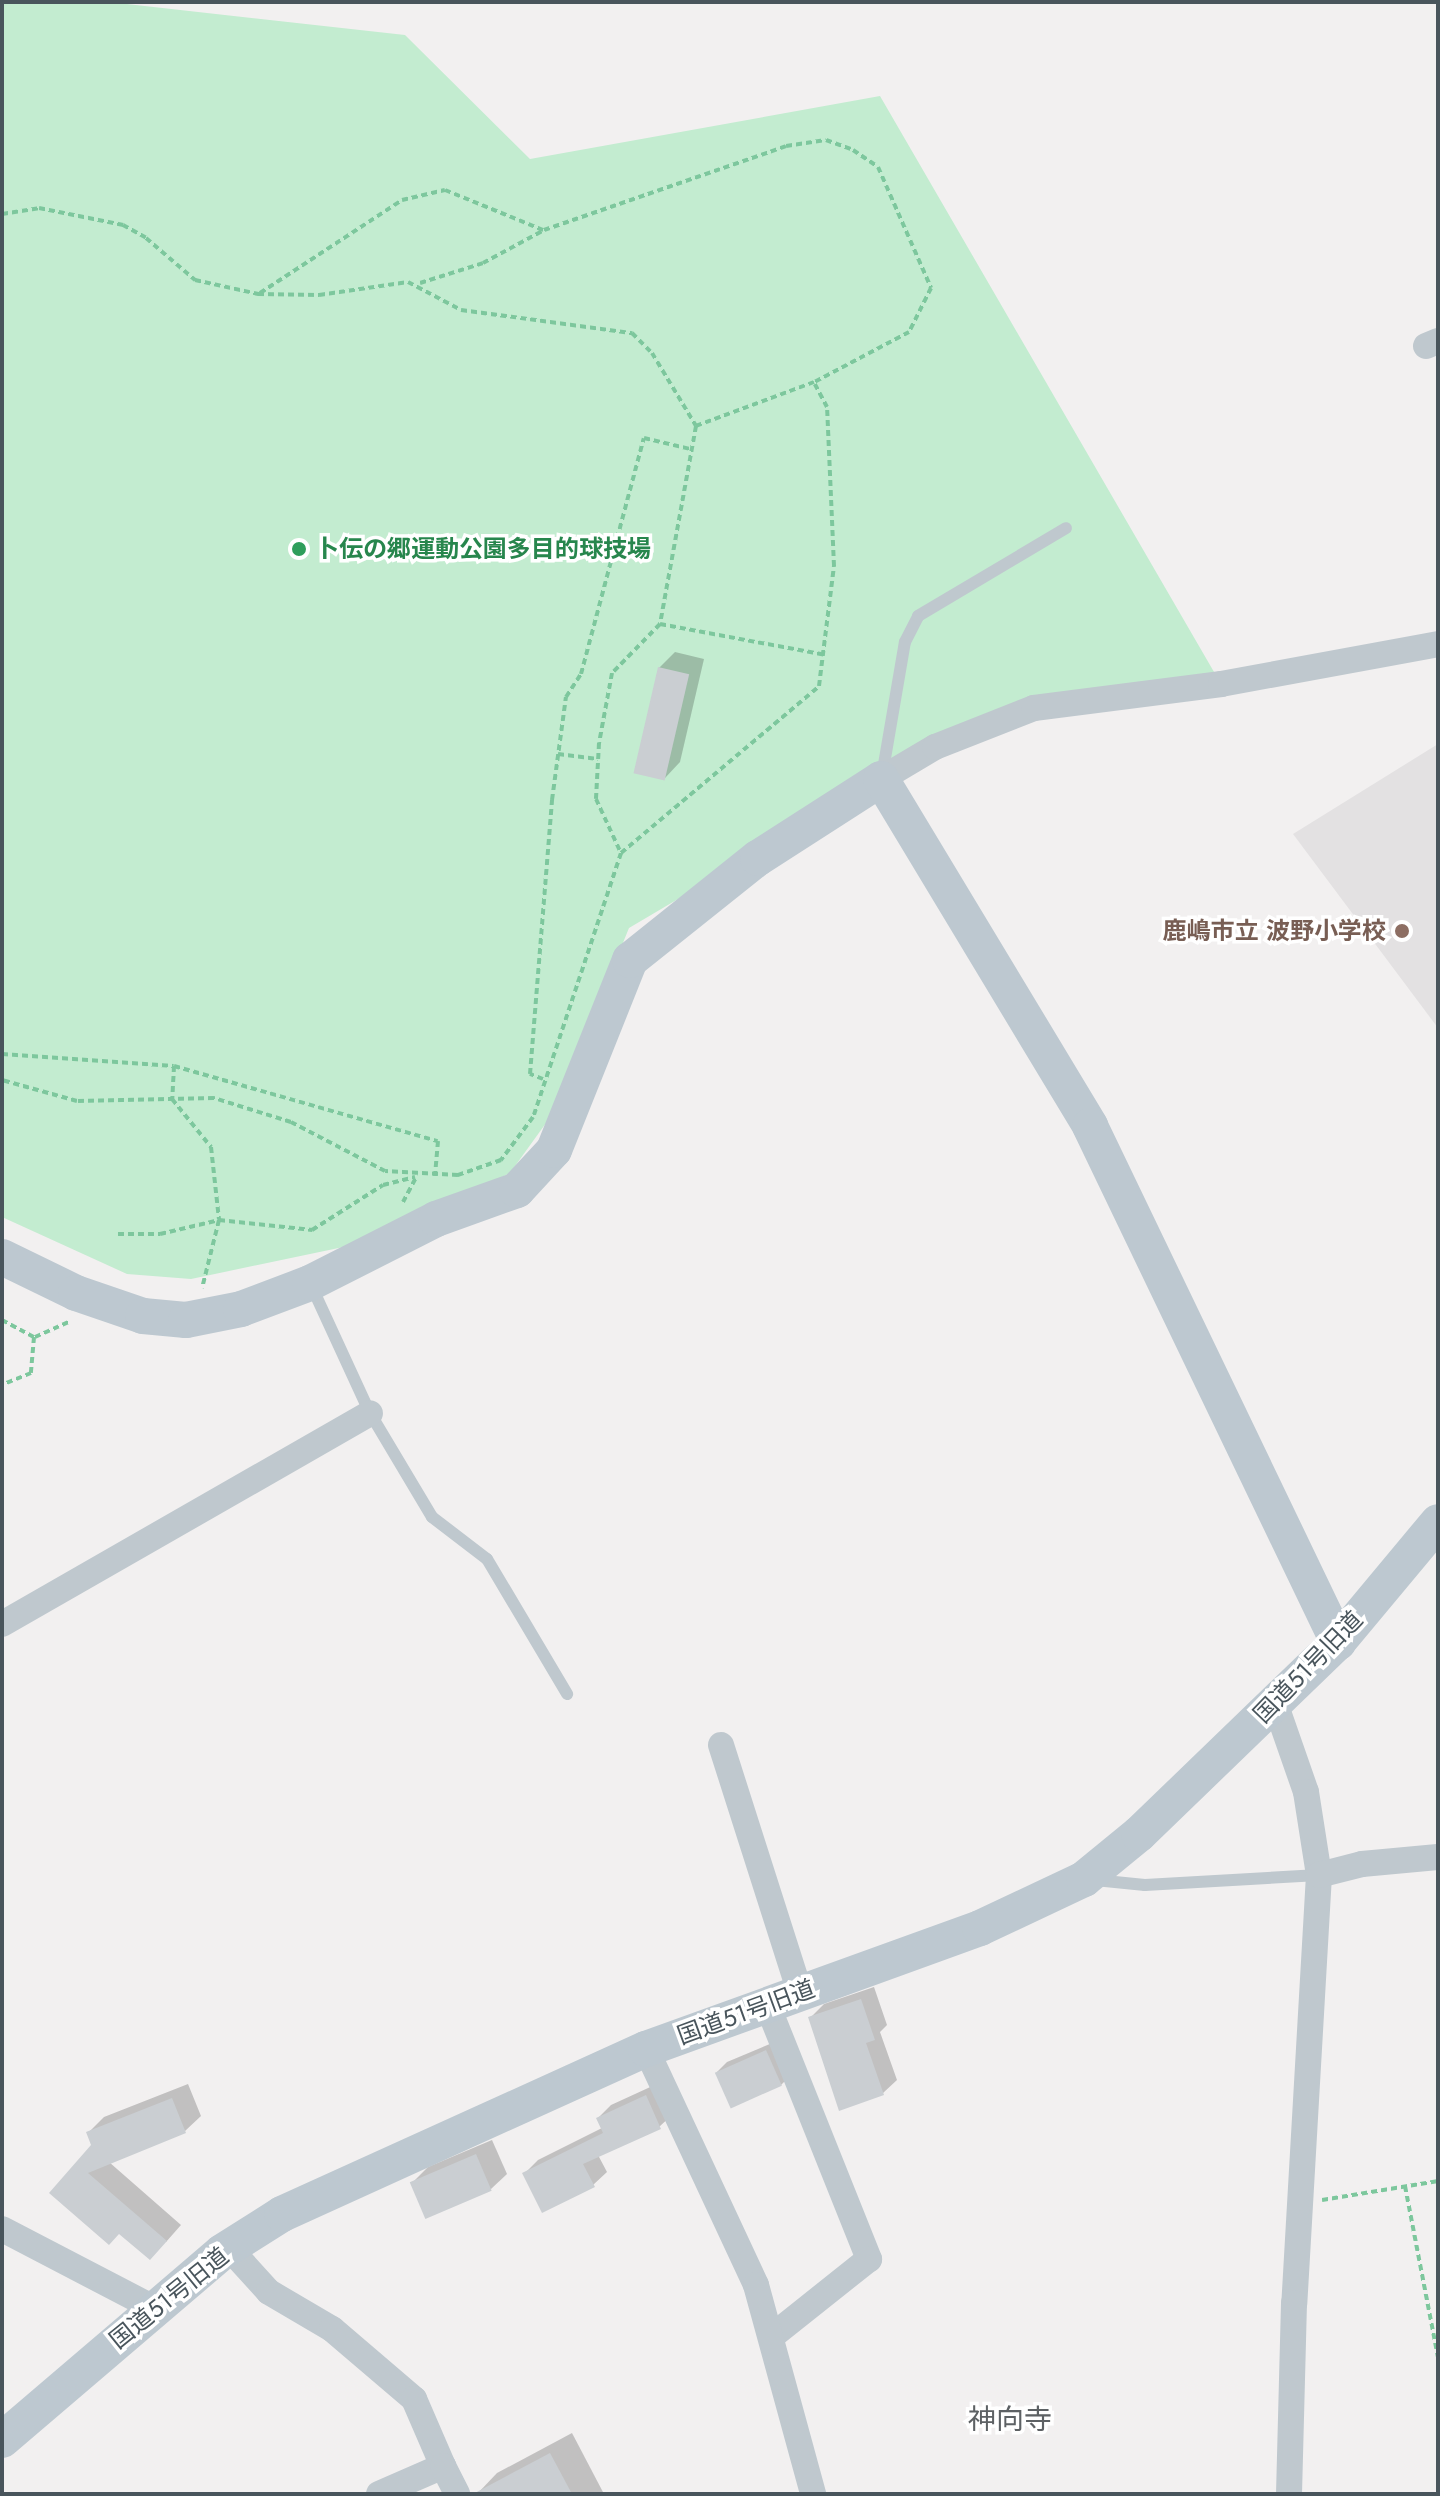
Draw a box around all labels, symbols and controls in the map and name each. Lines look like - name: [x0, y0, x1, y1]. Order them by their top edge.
- place label: 卜伝の郷運動公園多目的球技場: [315, 535, 651, 563]
- marker: 卜伝の郷運動公園多目的球技場: [290, 540, 308, 558]
- place label: 鹿嶋市立 波野小学校: [1163, 917, 1386, 945]
- marker: 鹿嶋市立 波野小学校: [1393, 922, 1411, 940]
- street label: 国道51号旧道: [1248, 1605, 1368, 1729]
- street label: 国道51号旧道: [673, 1974, 819, 2050]
- street label: 国道51号旧道: [104, 2241, 234, 2355]
- district label: 神向寺: [968, 2403, 1052, 2437]

